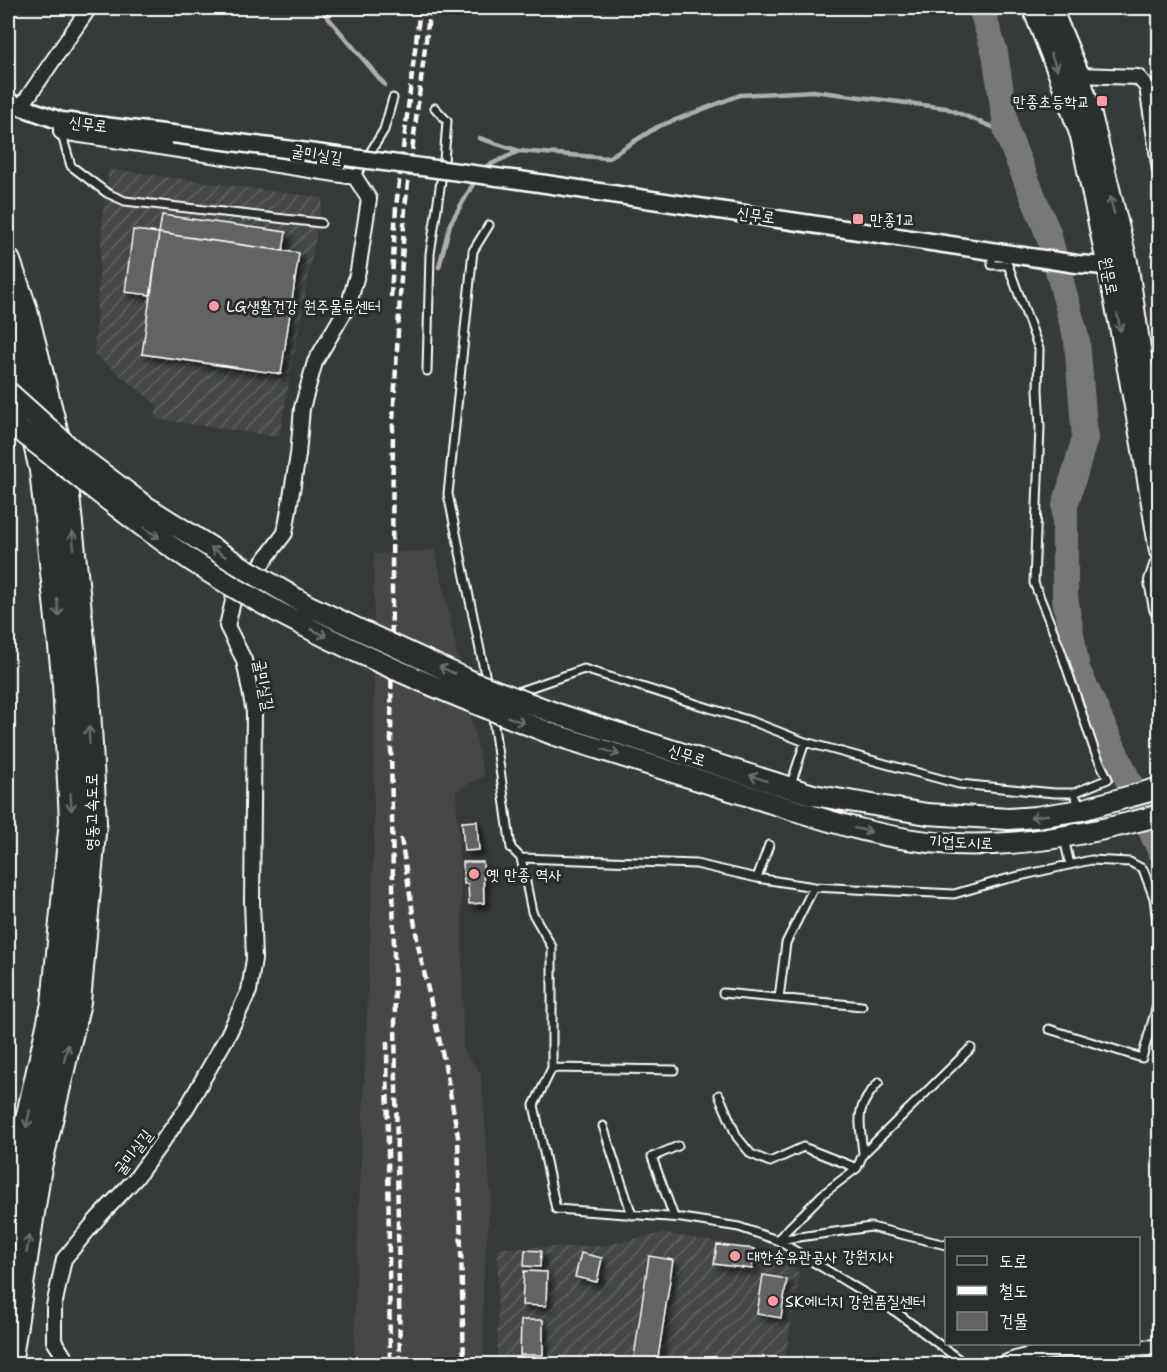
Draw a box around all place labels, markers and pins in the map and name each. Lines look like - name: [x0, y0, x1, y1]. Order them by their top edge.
- place label: 만종초등학교: [1013, 91, 1090, 112]
- marker: 만종초등학교: [1095, 94, 1109, 108]
- place label: 만종1교: [870, 209, 915, 230]
- marker: 만종1교: [851, 212, 865, 226]
- place label: LG생활건강 원주물류센터: [226, 296, 381, 317]
- marker: LG생활건강 원주물류센터: [207, 299, 221, 313]
- place label: 옛 만종 역사: [486, 864, 561, 885]
- marker: 옛 만종 역사: [467, 867, 481, 881]
- place label: 대한송유관공사 강원지사: [747, 1246, 894, 1267]
- marker: 대한송유관공사 강원지사: [728, 1249, 742, 1263]
- place label: SK에너지 강원품질센터: [785, 1291, 926, 1312]
- marker: SK에너지 강원품질센터: [766, 1294, 780, 1308]

